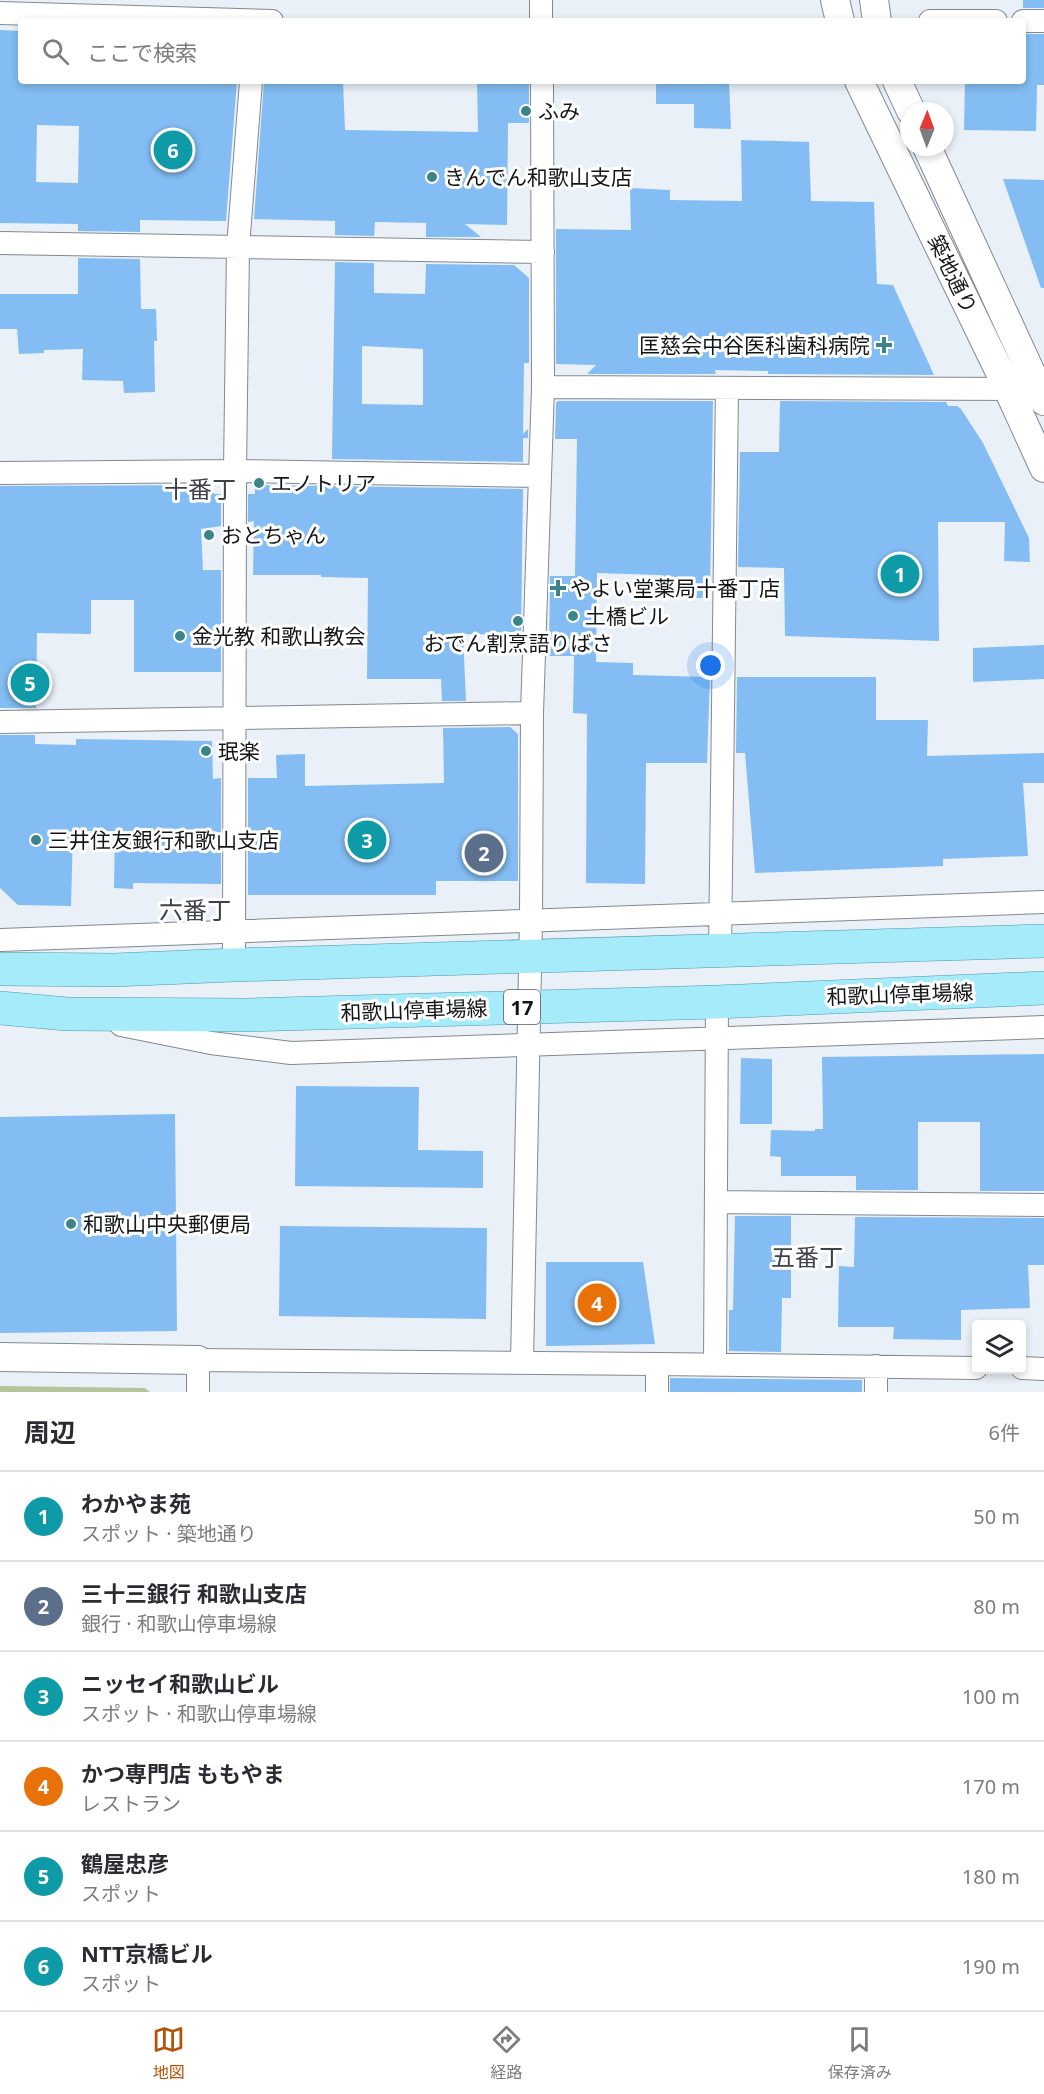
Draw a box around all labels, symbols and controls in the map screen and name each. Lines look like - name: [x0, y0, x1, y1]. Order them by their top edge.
- search box: [18, 18, 1026, 84]
- icon: search: [39, 35, 72, 68]
- text: ここで検索: [87, 37, 197, 67]
- place label: ふみ: [538, 97, 580, 125]
- north arrow: [900, 102, 954, 156]
- marker: ふみ: [519, 104, 533, 118]
- pin: 6: [154, 128, 192, 172]
- place label: きんでん和歌山支店: [444, 163, 632, 191]
- marker: きんでん和歌山支店: [425, 170, 439, 184]
- street label: 築地通り: [922, 230, 984, 318]
- place label: 匡慈会中谷医科歯科病院: [639, 331, 870, 359]
- marker: 匡慈会中谷医科歯科病院: [875, 336, 893, 354]
- place label: エノトリア: [271, 469, 376, 497]
- district label: 十番丁: [164, 472, 236, 505]
- marker: エノトリア: [252, 476, 266, 490]
- place label: おとちゃん: [221, 521, 326, 549]
- marker: おとちゃん: [202, 528, 216, 542]
- pin: 1: [880, 552, 920, 596]
- place label: やよい堂薬局十番丁店: [570, 574, 780, 602]
- marker: やよい堂薬局十番丁店: [551, 581, 565, 595]
- place label: 土橋ビル: [585, 602, 669, 630]
- marker: 土橋ビル: [566, 609, 580, 623]
- marker: おでん割烹語りばさ: [511, 614, 525, 628]
- place label: 金光教 和歌山教会: [192, 622, 365, 650]
- marker: 金光教 和歌山教会: [173, 629, 187, 643]
- place label: おでん割烹語りばさ: [424, 629, 613, 657]
- your location: [696, 651, 725, 680]
- pin: 5: [10, 660, 50, 706]
- place label: 珉楽: [218, 737, 260, 765]
- marker: 珉楽: [199, 744, 213, 758]
- pin: 3: [348, 818, 386, 862]
- place label: 三井住友銀行和歌山支店: [48, 826, 279, 854]
- pin: 2: [464, 830, 504, 876]
- marker: 三井住友銀行和歌山支店: [29, 833, 43, 847]
- district label: 六番丁: [159, 893, 231, 926]
- street label: 和歌山停車場線: [826, 977, 974, 1011]
- road number: 17: [504, 990, 540, 1024]
- street label: 和歌山停車場線: [340, 993, 488, 1027]
- place label: 和歌山中央郵便局: [83, 1210, 251, 1238]
- marker: 和歌山中央郵便局: [64, 1217, 78, 1231]
- district label: 五番丁: [771, 1240, 843, 1273]
- pin: 4: [578, 1280, 616, 1326]
- map controls: [972, 1320, 1026, 1374]
- button: layers: [972, 1320, 1026, 1374]
- text: 周辺: [24, 1414, 76, 1450]
- text: 6件: [989, 1419, 1020, 1446]
- text: わかやま苑: [81, 1488, 191, 1518]
- text: 1: [38, 1503, 49, 1530]
- text: 50 m: [973, 1503, 1020, 1530]
- text: スポット · 築地通り: [81, 1520, 257, 1547]
- text: 三十三銀行 和歌山支店: [81, 1578, 307, 1608]
- text: 2: [38, 1593, 49, 1620]
- text: 80 m: [973, 1593, 1020, 1620]
- text: 銀行 · 和歌山停車場線: [81, 1610, 277, 1637]
- text: ニッセイ和歌山ビル: [81, 1668, 279, 1698]
- text: 3: [38, 1683, 49, 1710]
- text: 100 m: [962, 1683, 1020, 1710]
- text: スポット · 和歌山停車場線: [81, 1700, 317, 1727]
- text: かつ専門店 ももやま: [81, 1758, 285, 1788]
- text: 4: [38, 1773, 49, 1800]
- text: 170 m: [962, 1773, 1020, 1800]
- text: レストラン: [81, 1790, 181, 1817]
- text: 鶴屋忠彦: [81, 1848, 169, 1878]
- text: 5: [38, 1863, 49, 1890]
- text: 180 m: [962, 1863, 1020, 1890]
- text: スポット: [81, 1880, 161, 1907]
- text: NTT京橋ビル: [81, 1938, 213, 1968]
- text: 6: [38, 1953, 49, 1980]
- text: 190 m: [962, 1953, 1020, 1980]
- text: スポット: [81, 1970, 161, 1997]
- tab: 地図: [152, 2023, 185, 2083]
- tab: 経路: [490, 2023, 523, 2083]
- tab: 保存済み: [828, 2023, 892, 2083]

